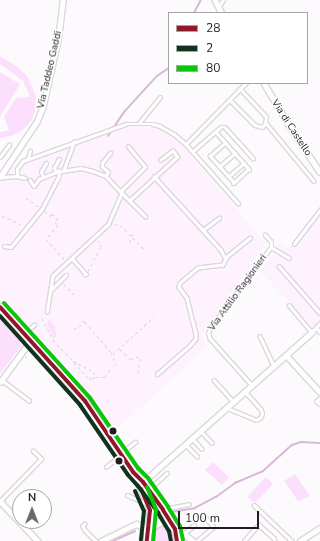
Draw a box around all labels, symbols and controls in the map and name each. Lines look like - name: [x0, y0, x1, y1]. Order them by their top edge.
- legend: [168, 12, 308, 84]
- text: 28: [206, 20, 220, 36]
- street label: Via Taddeo Gaddi: [35, 30, 65, 110]
- text: 2: [206, 40, 213, 56]
- text: 80: [206, 60, 220, 76]
- street label: Via di Castello: [268, 98, 314, 158]
- street label: Via Attilio Ragionieri: [206, 252, 270, 334]
- unlabelled marker: [108, 426, 118, 436]
- unlabelled marker: [114, 456, 124, 466]
- north arrow: [12, 489, 52, 529]
- text: N: [28, 490, 36, 505]
- scale bar: [180, 503, 261, 529]
- text: 100 m: [185, 510, 220, 526]

